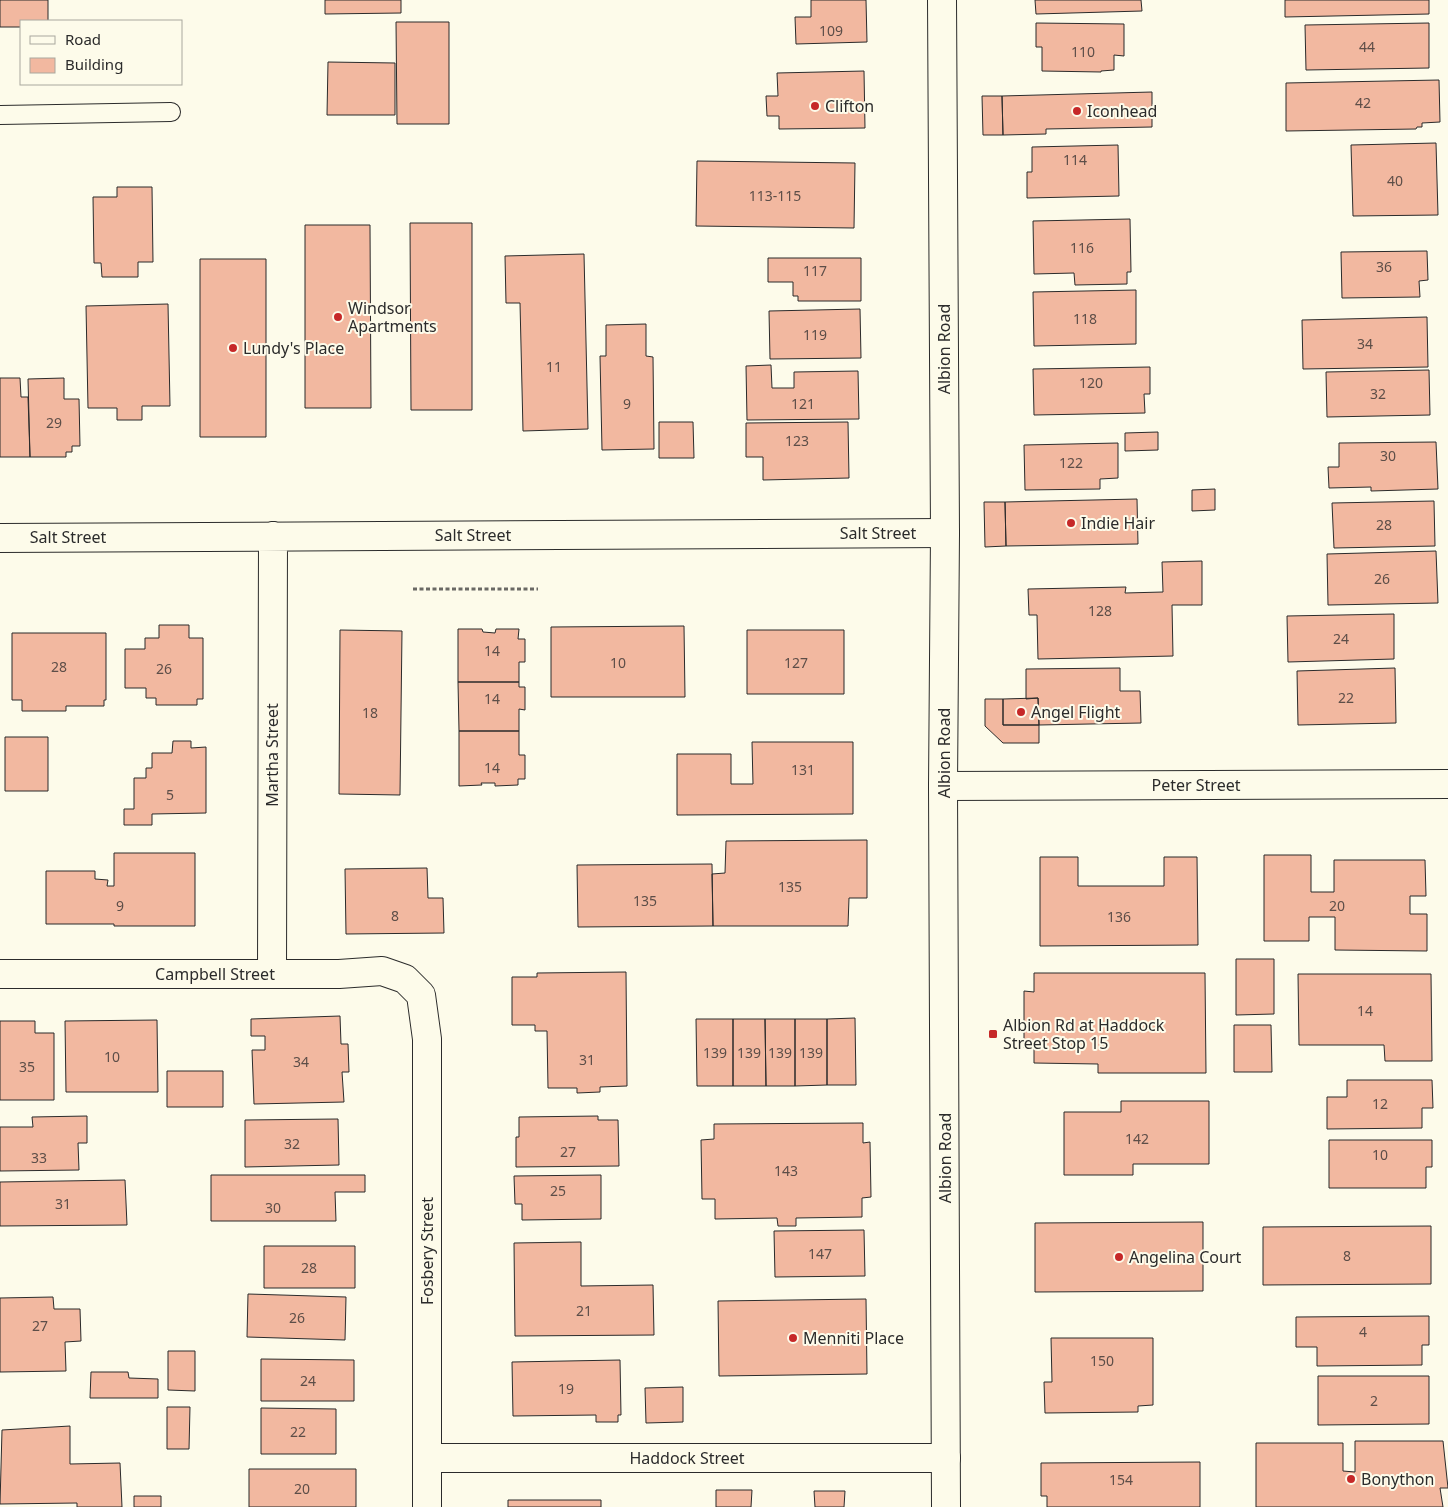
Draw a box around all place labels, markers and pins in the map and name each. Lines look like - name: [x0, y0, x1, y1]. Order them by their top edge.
- place label: Clifton: [825, 95, 874, 117]
- marker: Clifton: [809, 100, 821, 112]
- place label: Iconhead: [1087, 100, 1157, 122]
- marker: Iconhead: [1071, 105, 1083, 117]
- place label: Windsor Apartments: [348, 297, 437, 337]
- marker: Windsor Apartments: [332, 311, 344, 323]
- place label: Lundy's Place: [243, 337, 344, 359]
- marker: Lundy's Place: [227, 342, 239, 354]
- place label: Indie Hair: [1081, 512, 1155, 534]
- marker: Indie Hair: [1065, 517, 1077, 529]
- place label: Angel Flight: [1031, 701, 1121, 723]
- marker: Angel Flight: [1015, 706, 1027, 718]
- place label: Albion Rd at Haddock Street Stop 15: [1003, 1014, 1165, 1054]
- marker: Albion Rd at Haddock Street Stop 15: [987, 1028, 999, 1040]
- place label: Angelina Court: [1129, 1246, 1242, 1268]
- marker: Angelina Court: [1113, 1251, 1125, 1263]
- place label: Menniti Place: [803, 1327, 904, 1349]
- marker: Menniti Place: [787, 1332, 799, 1344]
- place label: Bonython: [1361, 1468, 1434, 1490]
- marker: Bonython: [1345, 1473, 1357, 1485]

